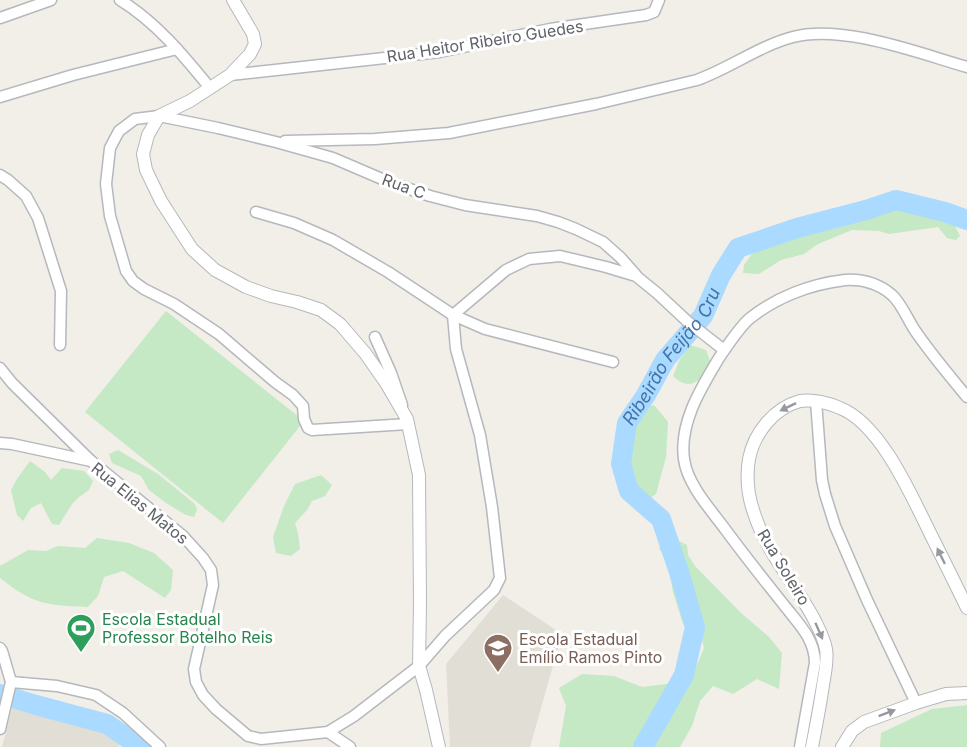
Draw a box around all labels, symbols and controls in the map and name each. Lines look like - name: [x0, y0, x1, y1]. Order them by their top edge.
- street label: Rua Heitor Ribeiro Guedes: [385, 16, 585, 66]
- street label: Rua C: [379, 169, 429, 203]
- water label: Ribeirão Feijão Cru: [618, 284, 724, 429]
- one-way arrow: [779, 402, 797, 412]
- street label: Rua Elias Matos: [87, 458, 193, 548]
- street label: Rua Soleiro: [753, 525, 815, 609]
- one-way arrow: [936, 547, 946, 564]
- place label: Escola Estadual Professor Botelho Reis: [102, 609, 273, 647]
- sports icon: Escola Estadual Professor Botelho Reis: [65, 612, 97, 654]
- one-way arrow: [815, 623, 824, 640]
- place label: Escola Estadual Emílio Ramos Pinto: [519, 629, 662, 667]
- school or university icon: Escola Estadual Emílio Ramos Pinto: [482, 632, 514, 674]
- one-way arrow: [879, 708, 897, 718]

